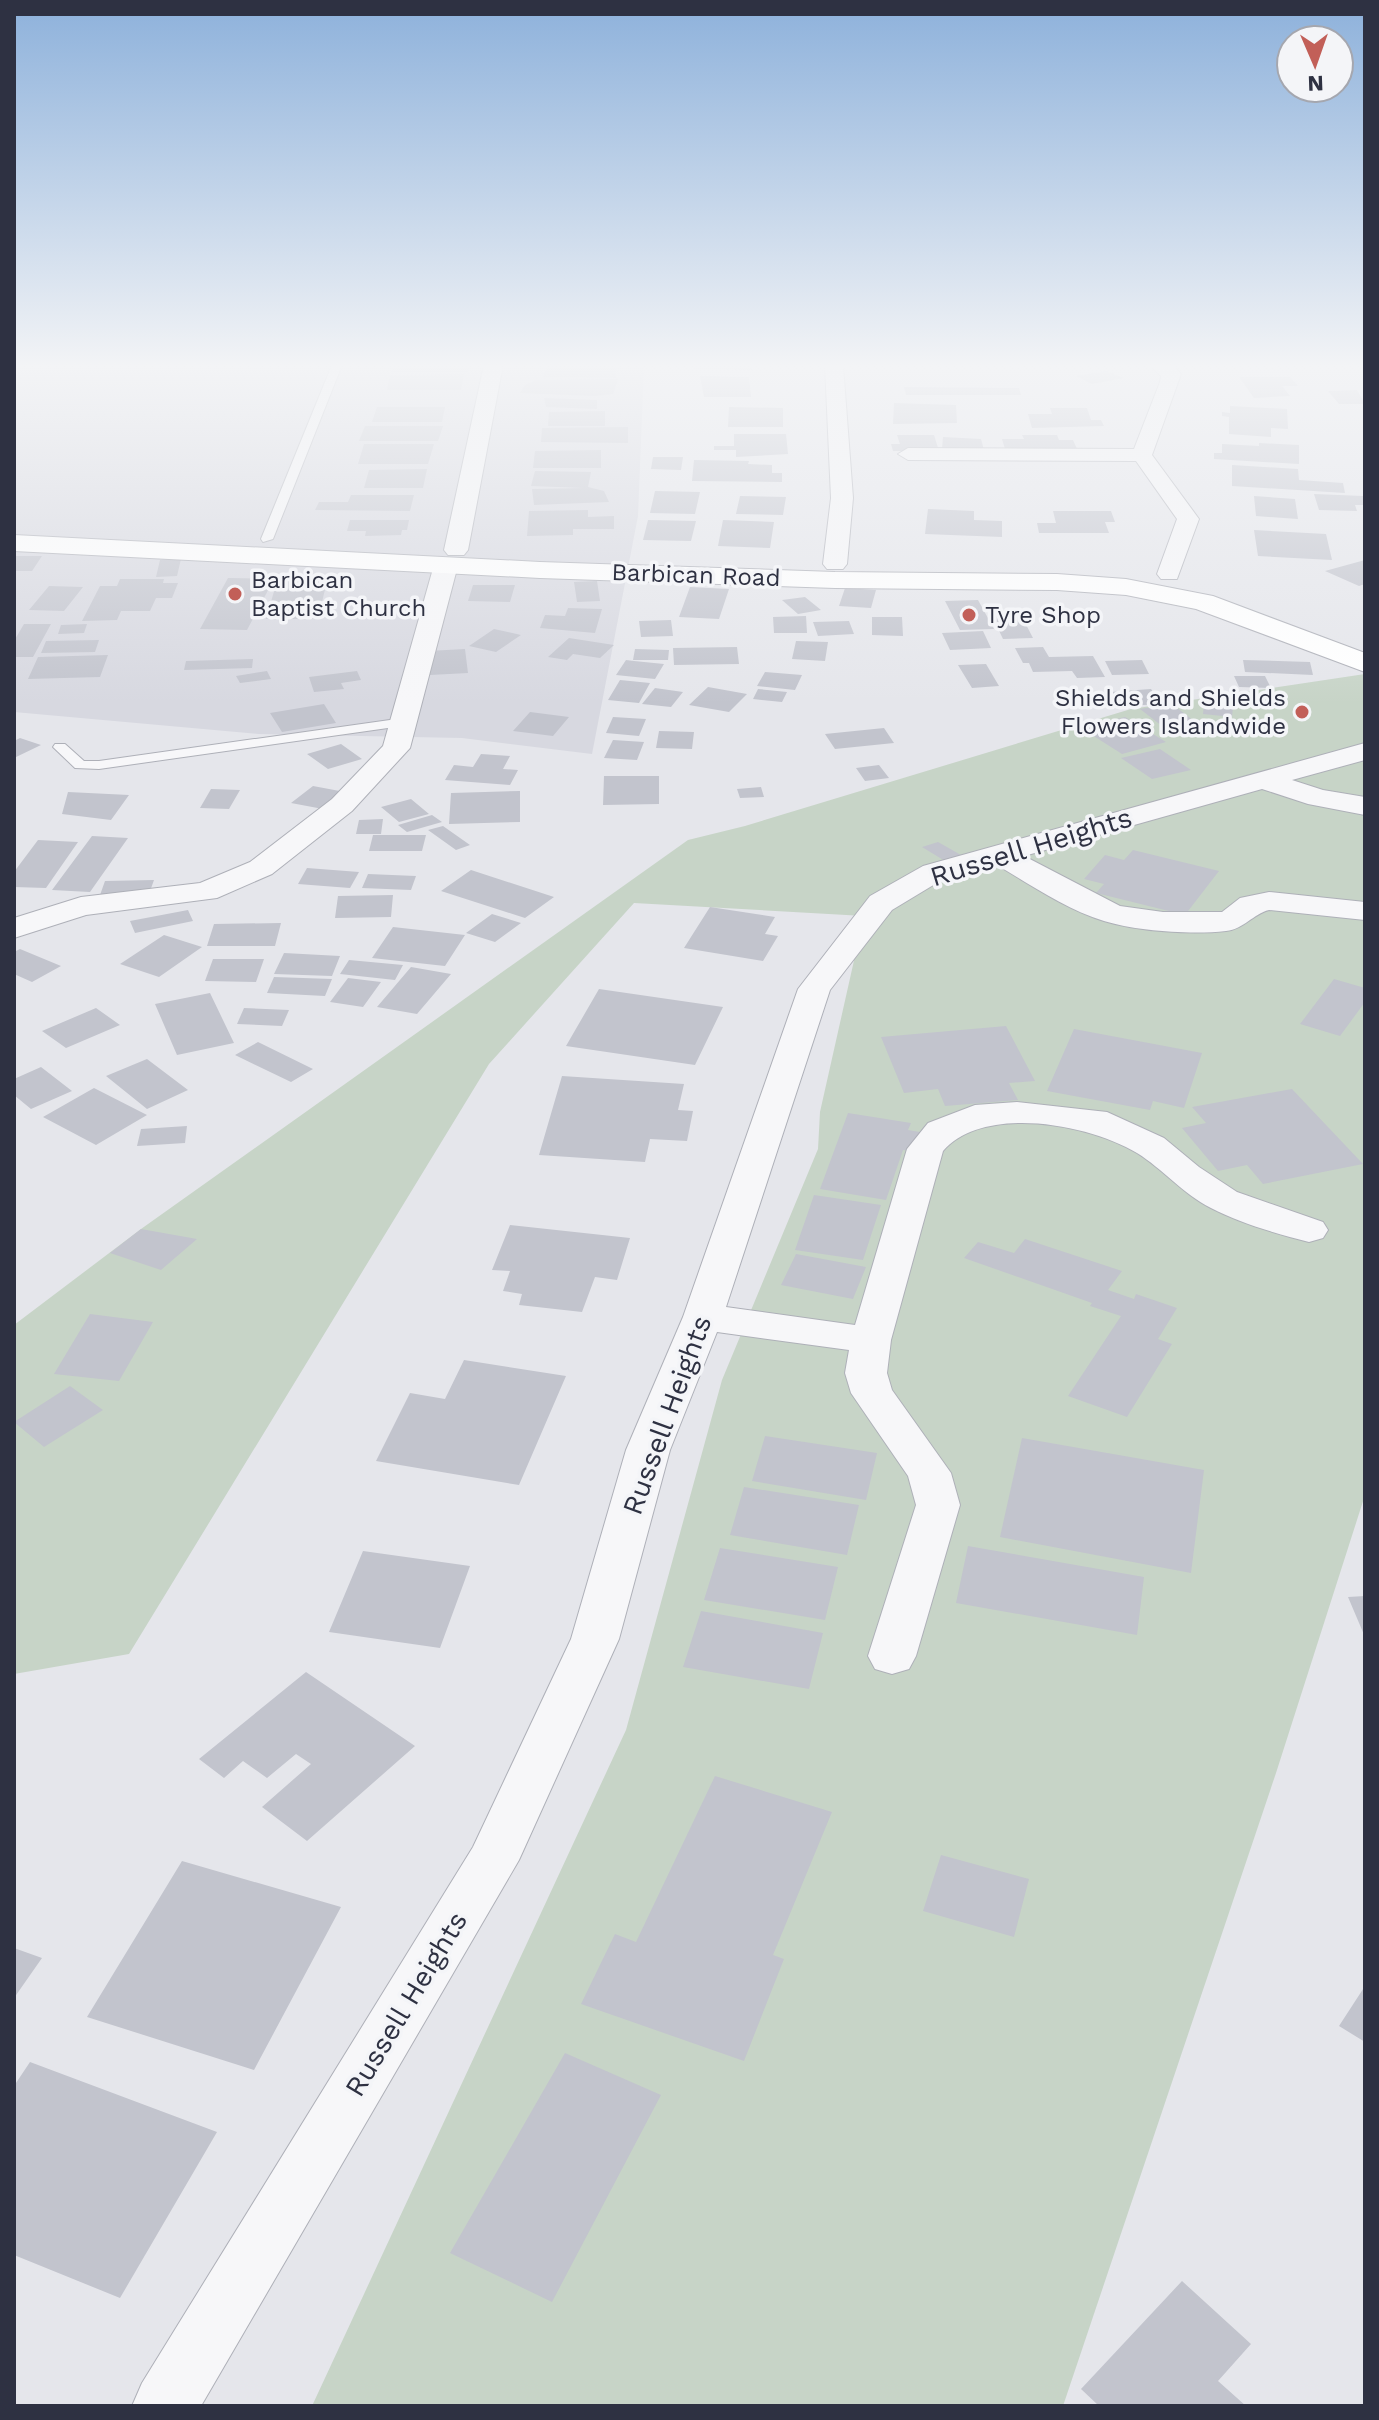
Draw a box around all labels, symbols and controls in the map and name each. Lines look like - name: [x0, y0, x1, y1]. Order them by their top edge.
- north arrow: [1275, 24, 1355, 104]
- text: N: [1307, 71, 1324, 96]
- street label: Barbican Road: [611, 558, 781, 592]
- place label: Barbican Baptist Church: [251, 566, 426, 622]
- marker: Barbican Baptist Church: [226, 585, 244, 603]
- place label: Tyre Shop: [985, 601, 1101, 629]
- marker: Tyre Shop: [960, 606, 978, 624]
- place label: Shields and Shields Flowers Islandwide: [1055, 684, 1286, 740]
- marker: Shields and Shields Flowers Islandwide: [1293, 703, 1311, 721]
- street label: Russell Heights: [926, 801, 1136, 893]
- street label: Russell Heights: [616, 1311, 718, 1519]
- street label: Russell Heights: [338, 1906, 474, 2102]

